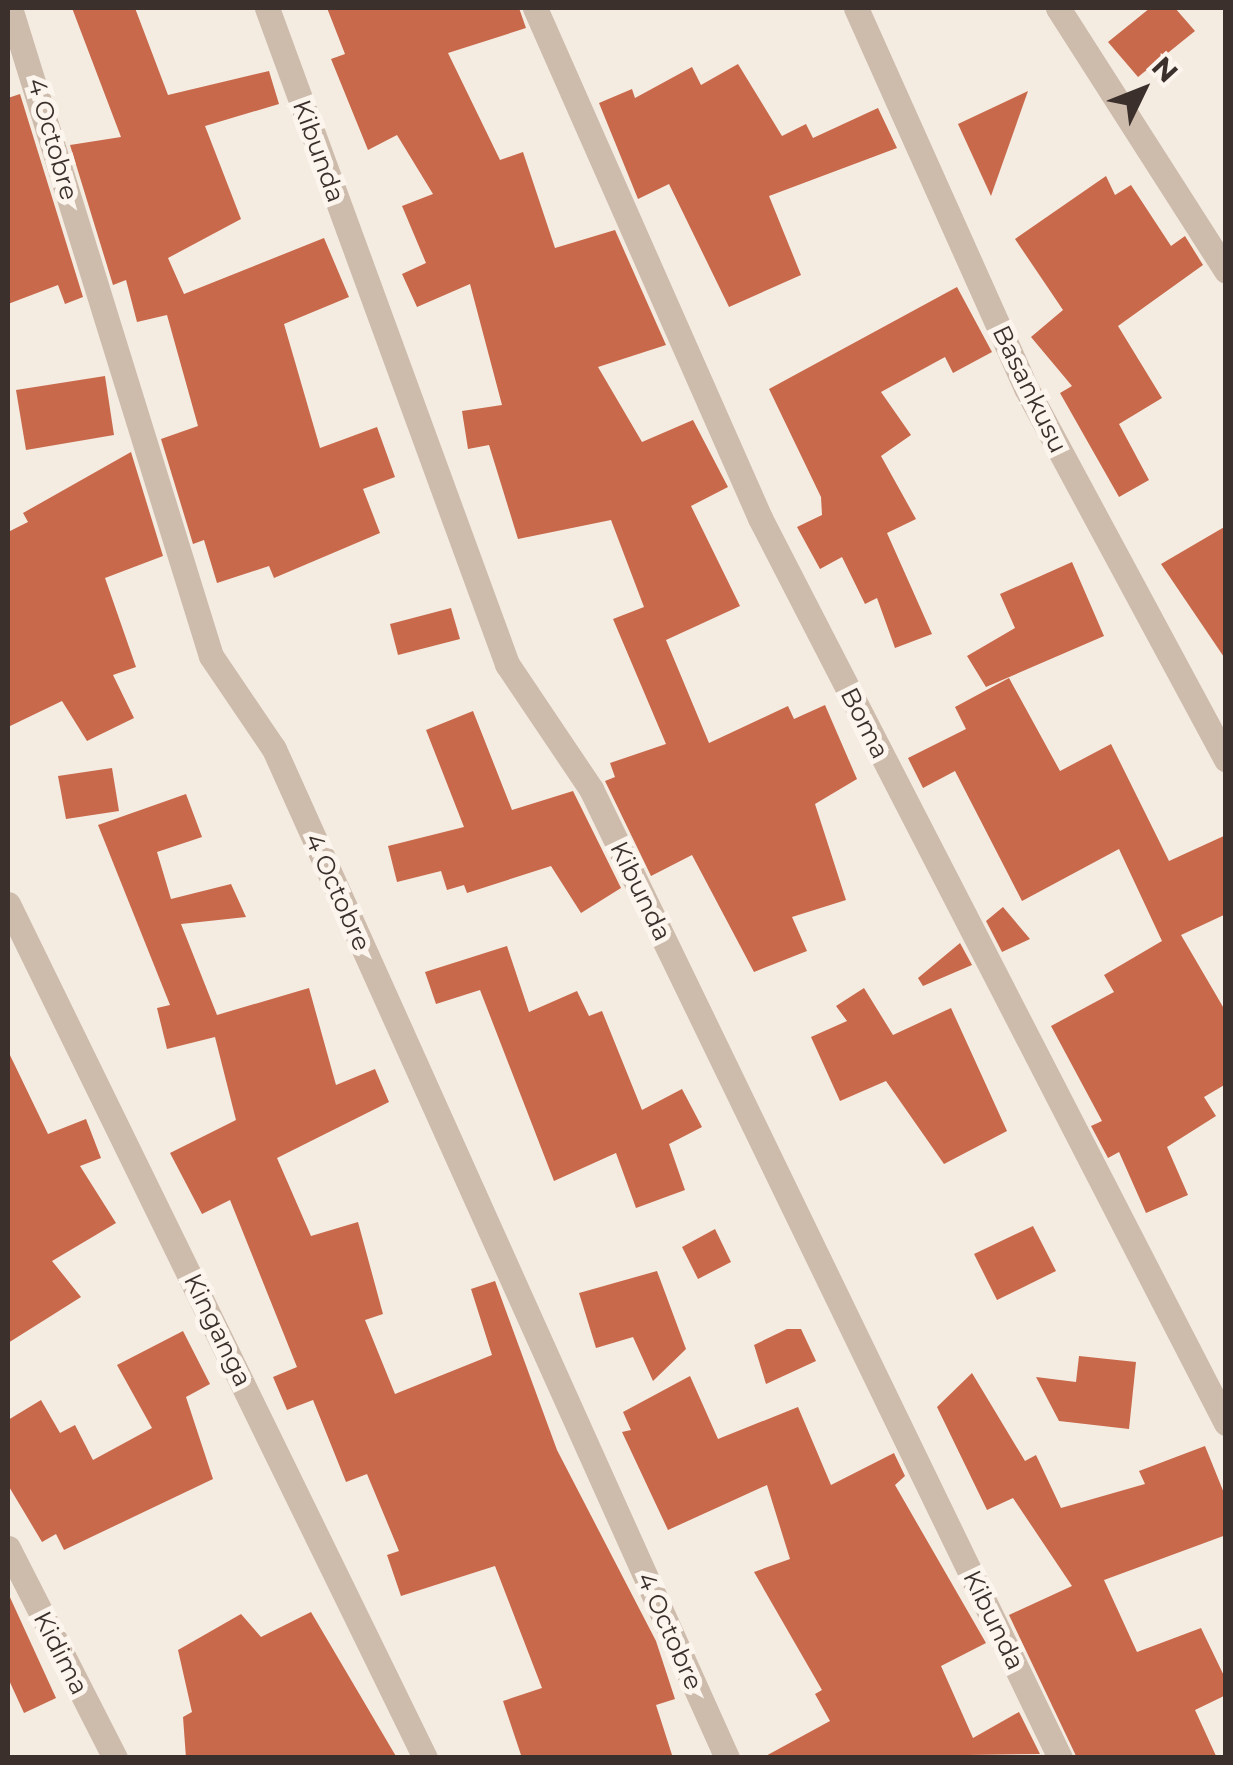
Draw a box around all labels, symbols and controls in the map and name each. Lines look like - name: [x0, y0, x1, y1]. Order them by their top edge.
- north arrow: [1093, 40, 1193, 140]
- text: N: [1145, 50, 1185, 89]
- street label: 4 Octobre: [21, 75, 85, 203]
- street label: Kibunda: [287, 96, 351, 206]
- street label: Basankusu: [986, 320, 1074, 458]
- street label: Boma: [834, 682, 896, 764]
- street label: 4 Octobre: [299, 829, 377, 955]
- street label: Kibunda: [604, 836, 678, 946]
- street label: Kinganga: [178, 1269, 258, 1391]
- street label: Kibunda: [957, 1565, 1031, 1675]
- street label: 4 Octobre: [631, 1568, 709, 1694]
- street label: Kidima: [27, 1606, 95, 1700]

